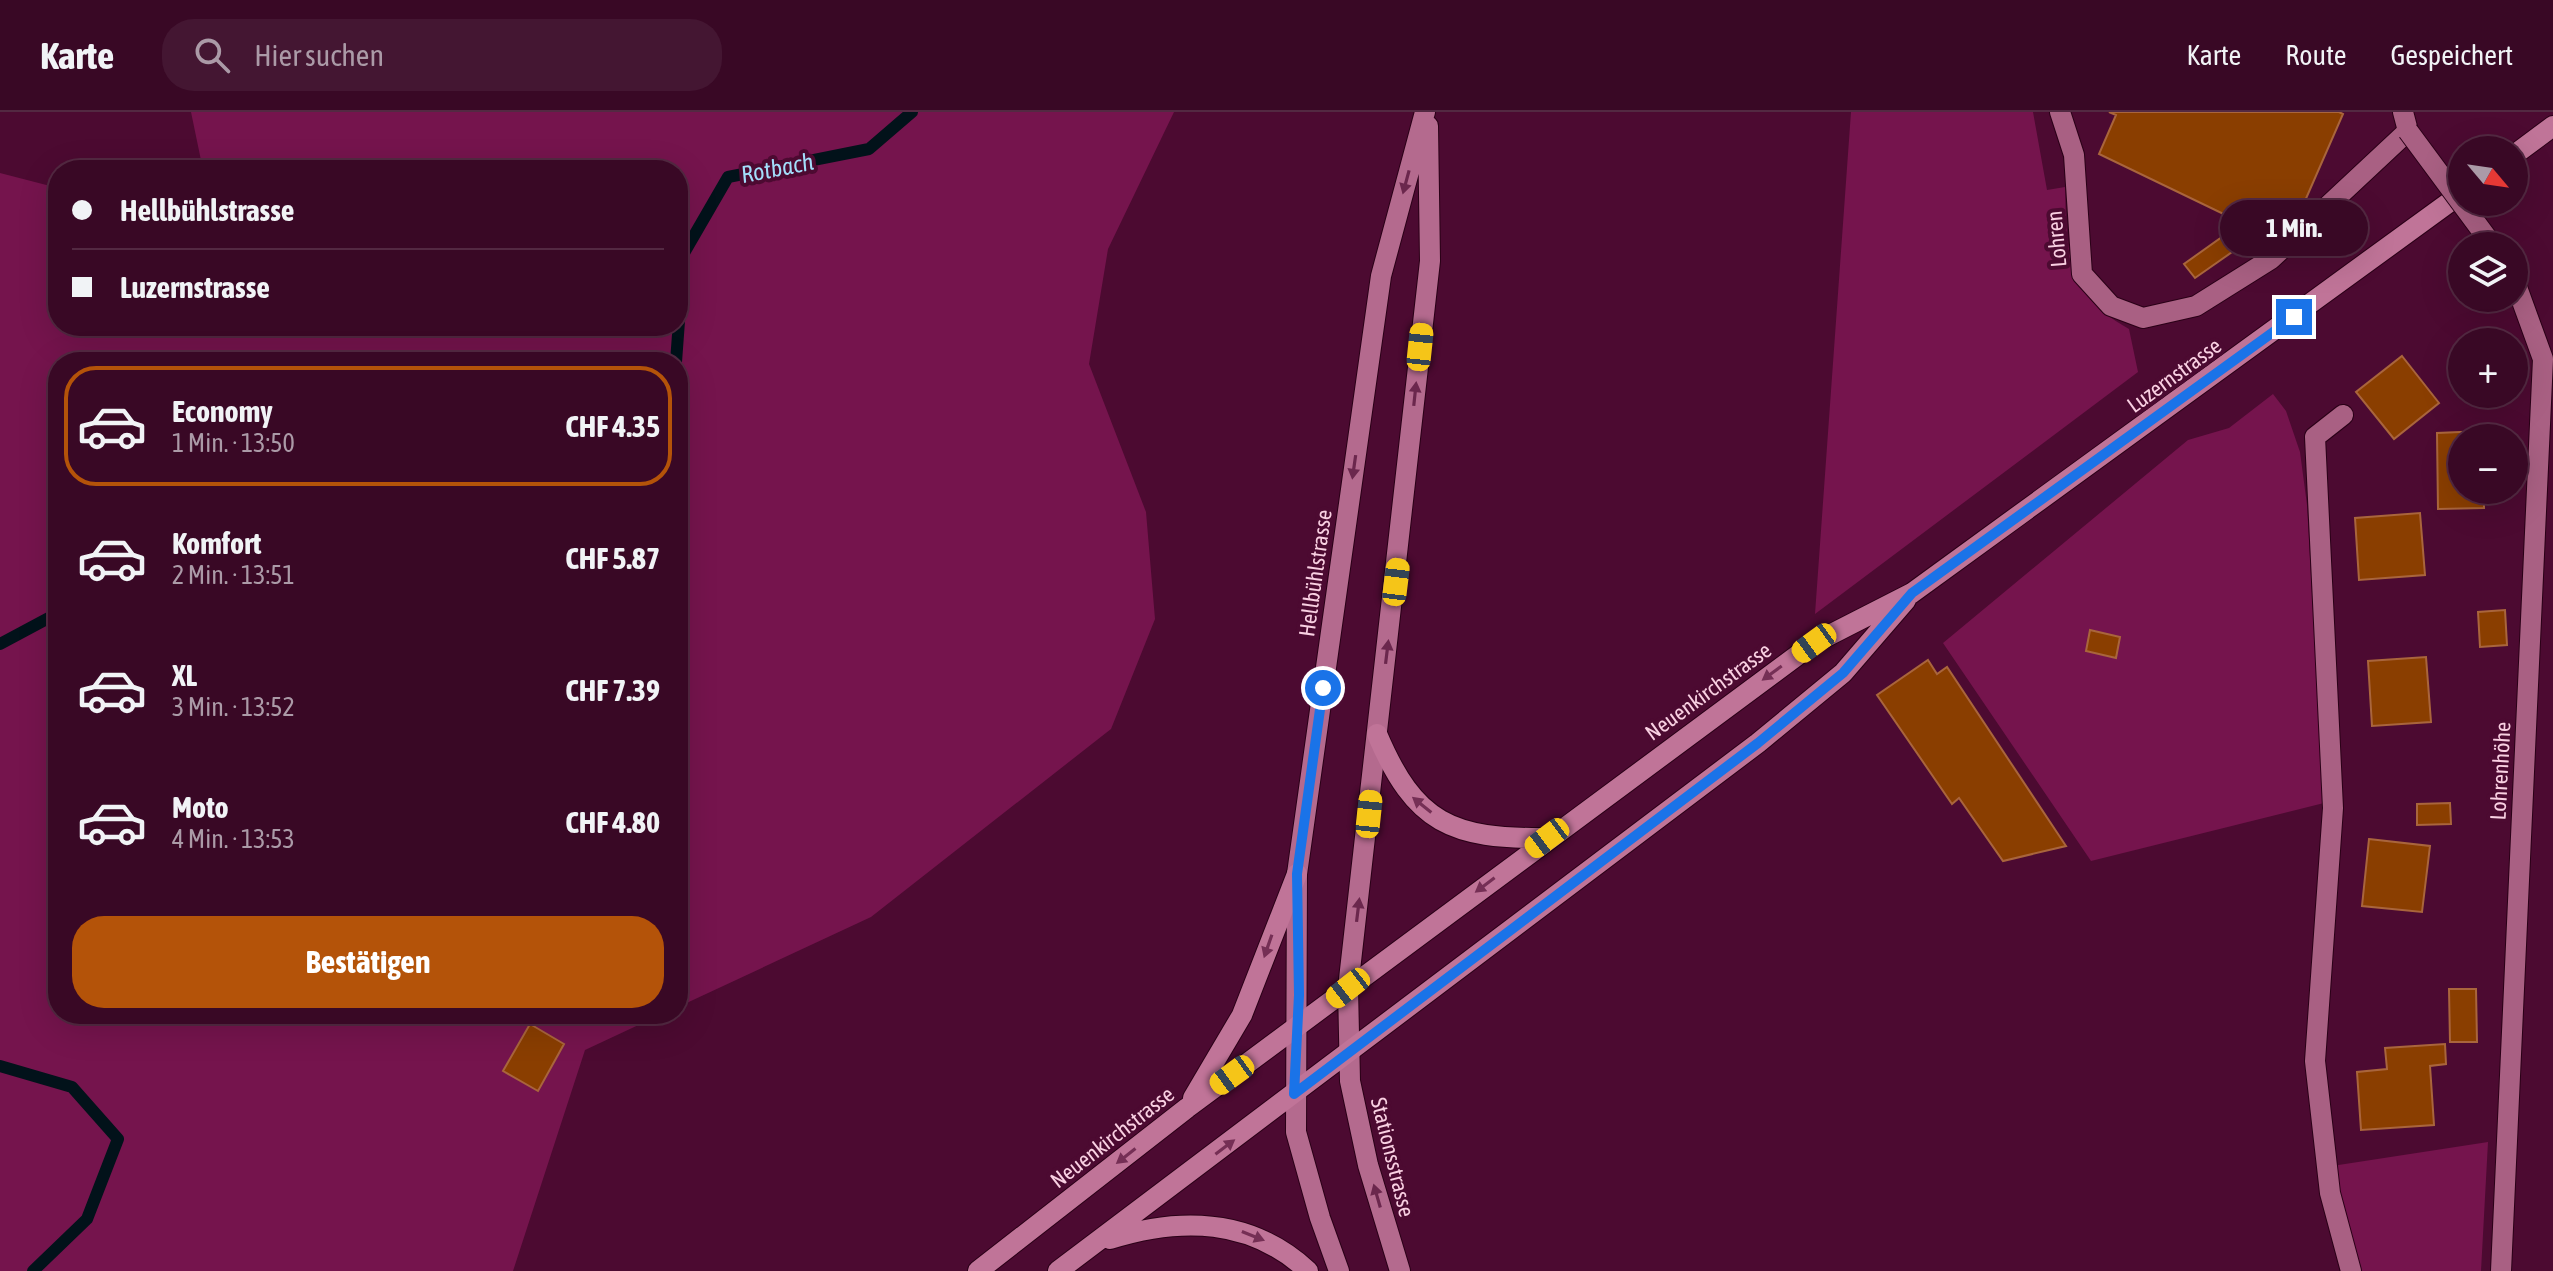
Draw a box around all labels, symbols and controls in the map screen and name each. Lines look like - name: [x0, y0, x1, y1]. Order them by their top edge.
- search box: [162, 19, 722, 91]
- icon: search: [190, 33, 234, 77]
- text: Karte: [40, 34, 114, 77]
- text: Hier suchen: [254, 38, 384, 72]
- text: Karte: [2187, 39, 2241, 71]
- text: Route: [2285, 39, 2346, 71]
- text: Gespeichert: [2390, 39, 2513, 71]
- north arrow: [2448, 136, 2528, 216]
- map controls: [2448, 136, 2528, 504]
- water label: Rotbach: [738, 148, 816, 188]
- one-way arrow: [1399, 170, 1412, 194]
- text: Hellbühlstrasse: [120, 193, 294, 227]
- callout: 1 Min.: [2220, 201, 2368, 257]
- street label: Lohren: [2041, 210, 2071, 268]
- text: 1 Min.: [2266, 213, 2322, 243]
- button: layers: [2448, 232, 2528, 312]
- text: Luzernstrasse: [120, 270, 270, 304]
- route end: [2276, 299, 2312, 335]
- car: [1406, 322, 1434, 372]
- button: +: [2448, 328, 2528, 408]
- street label: Luzernstrasse: [2122, 332, 2226, 418]
- one-way arrow: [1409, 381, 1422, 406]
- icon: car: [76, 390, 148, 462]
- text: Economy: [172, 394, 273, 428]
- text: CHF 4.35: [565, 409, 660, 443]
- button: −: [2448, 424, 2528, 504]
- text: 1 Min. · 13:50: [172, 428, 295, 458]
- one-way arrow: [1347, 455, 1360, 480]
- street label: Hellbühlstrasse: [1293, 508, 1337, 638]
- icon: car: [76, 522, 148, 594]
- text: Komfort: [172, 526, 261, 560]
- text: CHF 5.87: [565, 541, 660, 575]
- car: [1381, 557, 1411, 607]
- text: 2 Min. · 13:51: [172, 560, 295, 590]
- car: [1788, 619, 1840, 667]
- street label: Neuenkirchstrasse: [1640, 637, 1776, 745]
- one-way arrow: [1381, 639, 1394, 664]
- icon: car: [76, 654, 148, 726]
- text: XL: [172, 658, 197, 692]
- one-way arrow: [1761, 665, 1782, 681]
- route start: [1305, 670, 1341, 706]
- text: CHF 7.39: [565, 673, 660, 707]
- text: 3 Min. · 13:52: [172, 692, 295, 722]
- street label: Lohrenhöhe: [2484, 721, 2516, 821]
- icon: car: [76, 786, 148, 858]
- car: [1355, 789, 1383, 839]
- text: Moto: [172, 790, 229, 824]
- one-way arrow: [1412, 797, 1432, 814]
- text: CHF 4.80: [565, 805, 660, 839]
- car: [1521, 814, 1573, 862]
- text: 4 Min. · 13:53: [172, 824, 295, 854]
- one-way arrow: [1474, 877, 1496, 893]
- one-way arrow: [1351, 898, 1364, 923]
- button: Bestätigen: [72, 916, 664, 1008]
- one-way arrow: [1262, 935, 1274, 959]
- car: [1322, 964, 1374, 1012]
- car: [1206, 1051, 1258, 1099]
- street label: Neuenkirchstrasse: [1045, 1081, 1179, 1193]
- street label: Stationsstrasse: [1366, 1095, 1420, 1219]
- one-way arrow: [1214, 1139, 1235, 1155]
- one-way arrow: [1116, 1147, 1136, 1163]
- one-way arrow: [1370, 1184, 1383, 1208]
- one-way arrow: [1241, 1229, 1265, 1242]

